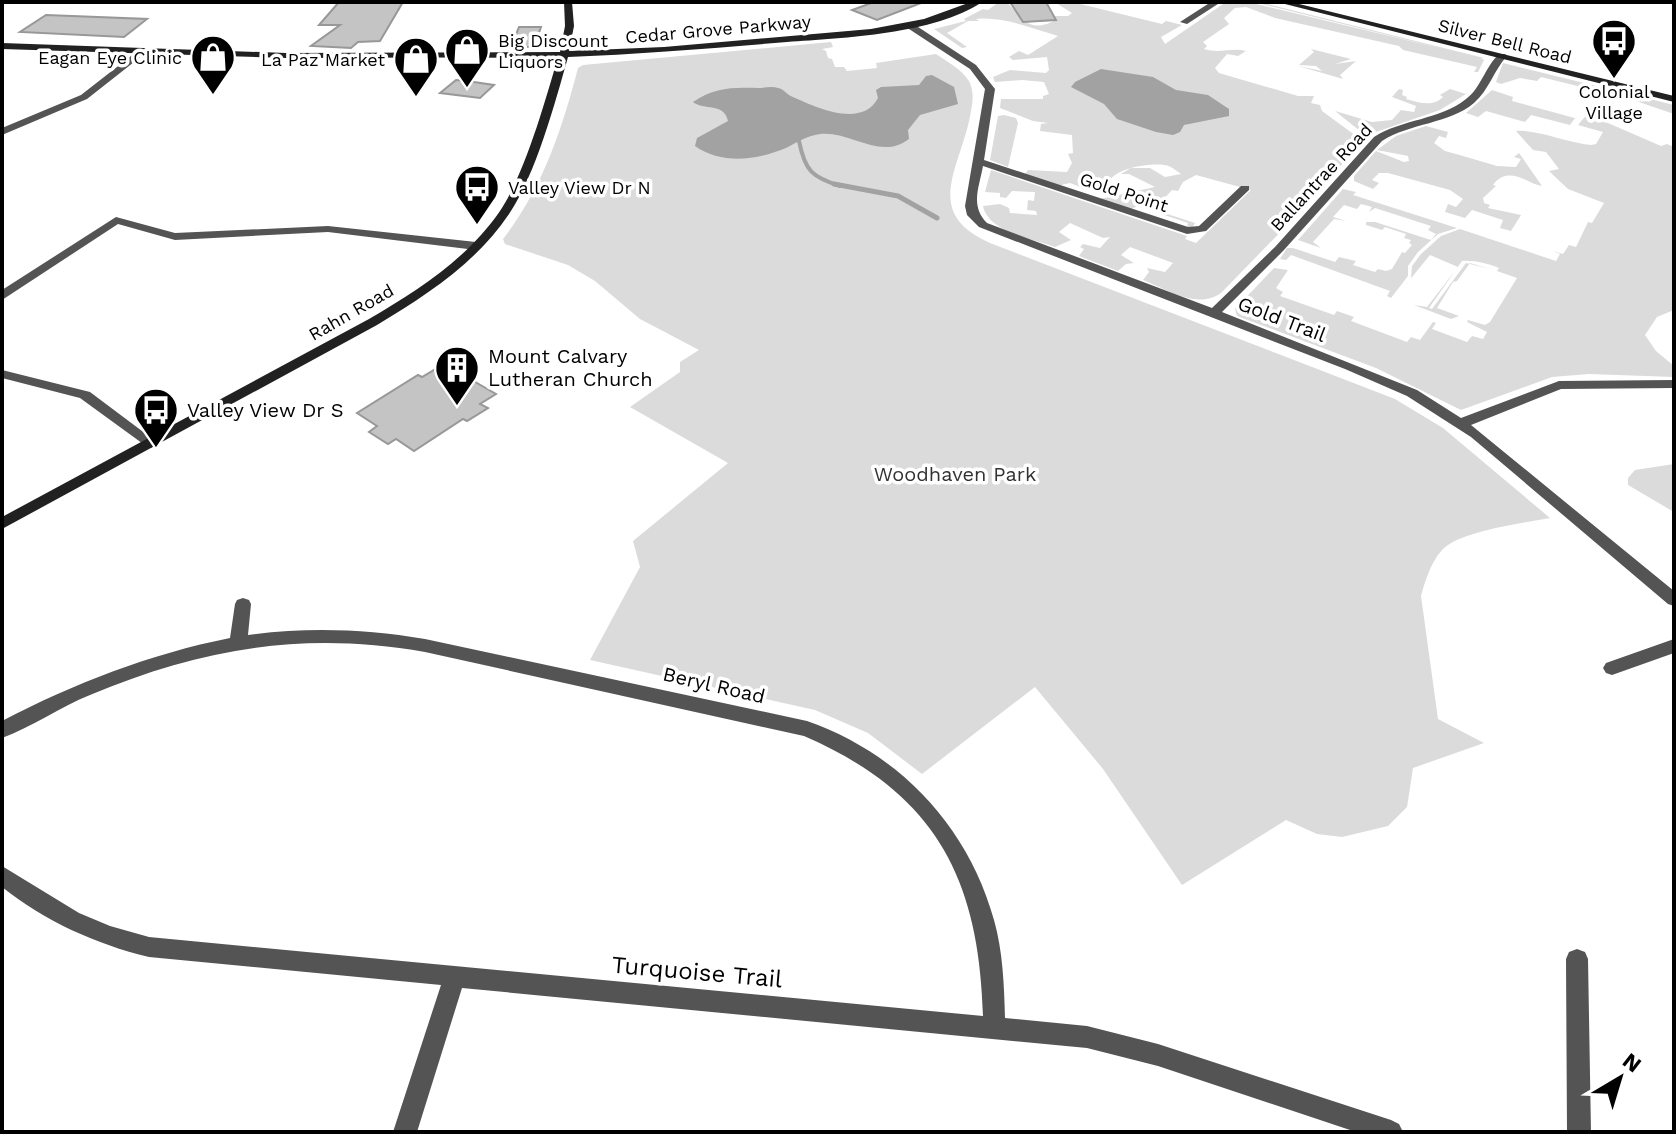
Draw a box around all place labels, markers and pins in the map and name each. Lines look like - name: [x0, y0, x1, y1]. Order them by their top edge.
- bus stop icon: Colonial Village: [1590, 17, 1638, 80]
- shop icon: Big Discount Liquors: [443, 26, 491, 89]
- place label: Big Discount Liquors: [498, 30, 608, 72]
- shop icon: Eagan Eye Clinic: [189, 33, 237, 96]
- shop icon: La Paz Market: [392, 35, 440, 98]
- place label: Eagan Eye Clinic: [38, 47, 182, 68]
- place label: La Paz Market: [261, 49, 385, 70]
- place label: Colonial Village: [1578, 81, 1650, 123]
- bus stop icon: Valley View Dr N: [453, 163, 501, 226]
- place label: Valley View Dr N: [508, 177, 651, 198]
- building icon: Mount Calvary Lutheran Church: [433, 344, 481, 407]
- place label: Mount Calvary Lutheran Church: [488, 344, 653, 391]
- bus stop icon: Valley View Dr S: [132, 386, 180, 449]
- place label: Valley View Dr S: [187, 398, 344, 422]

